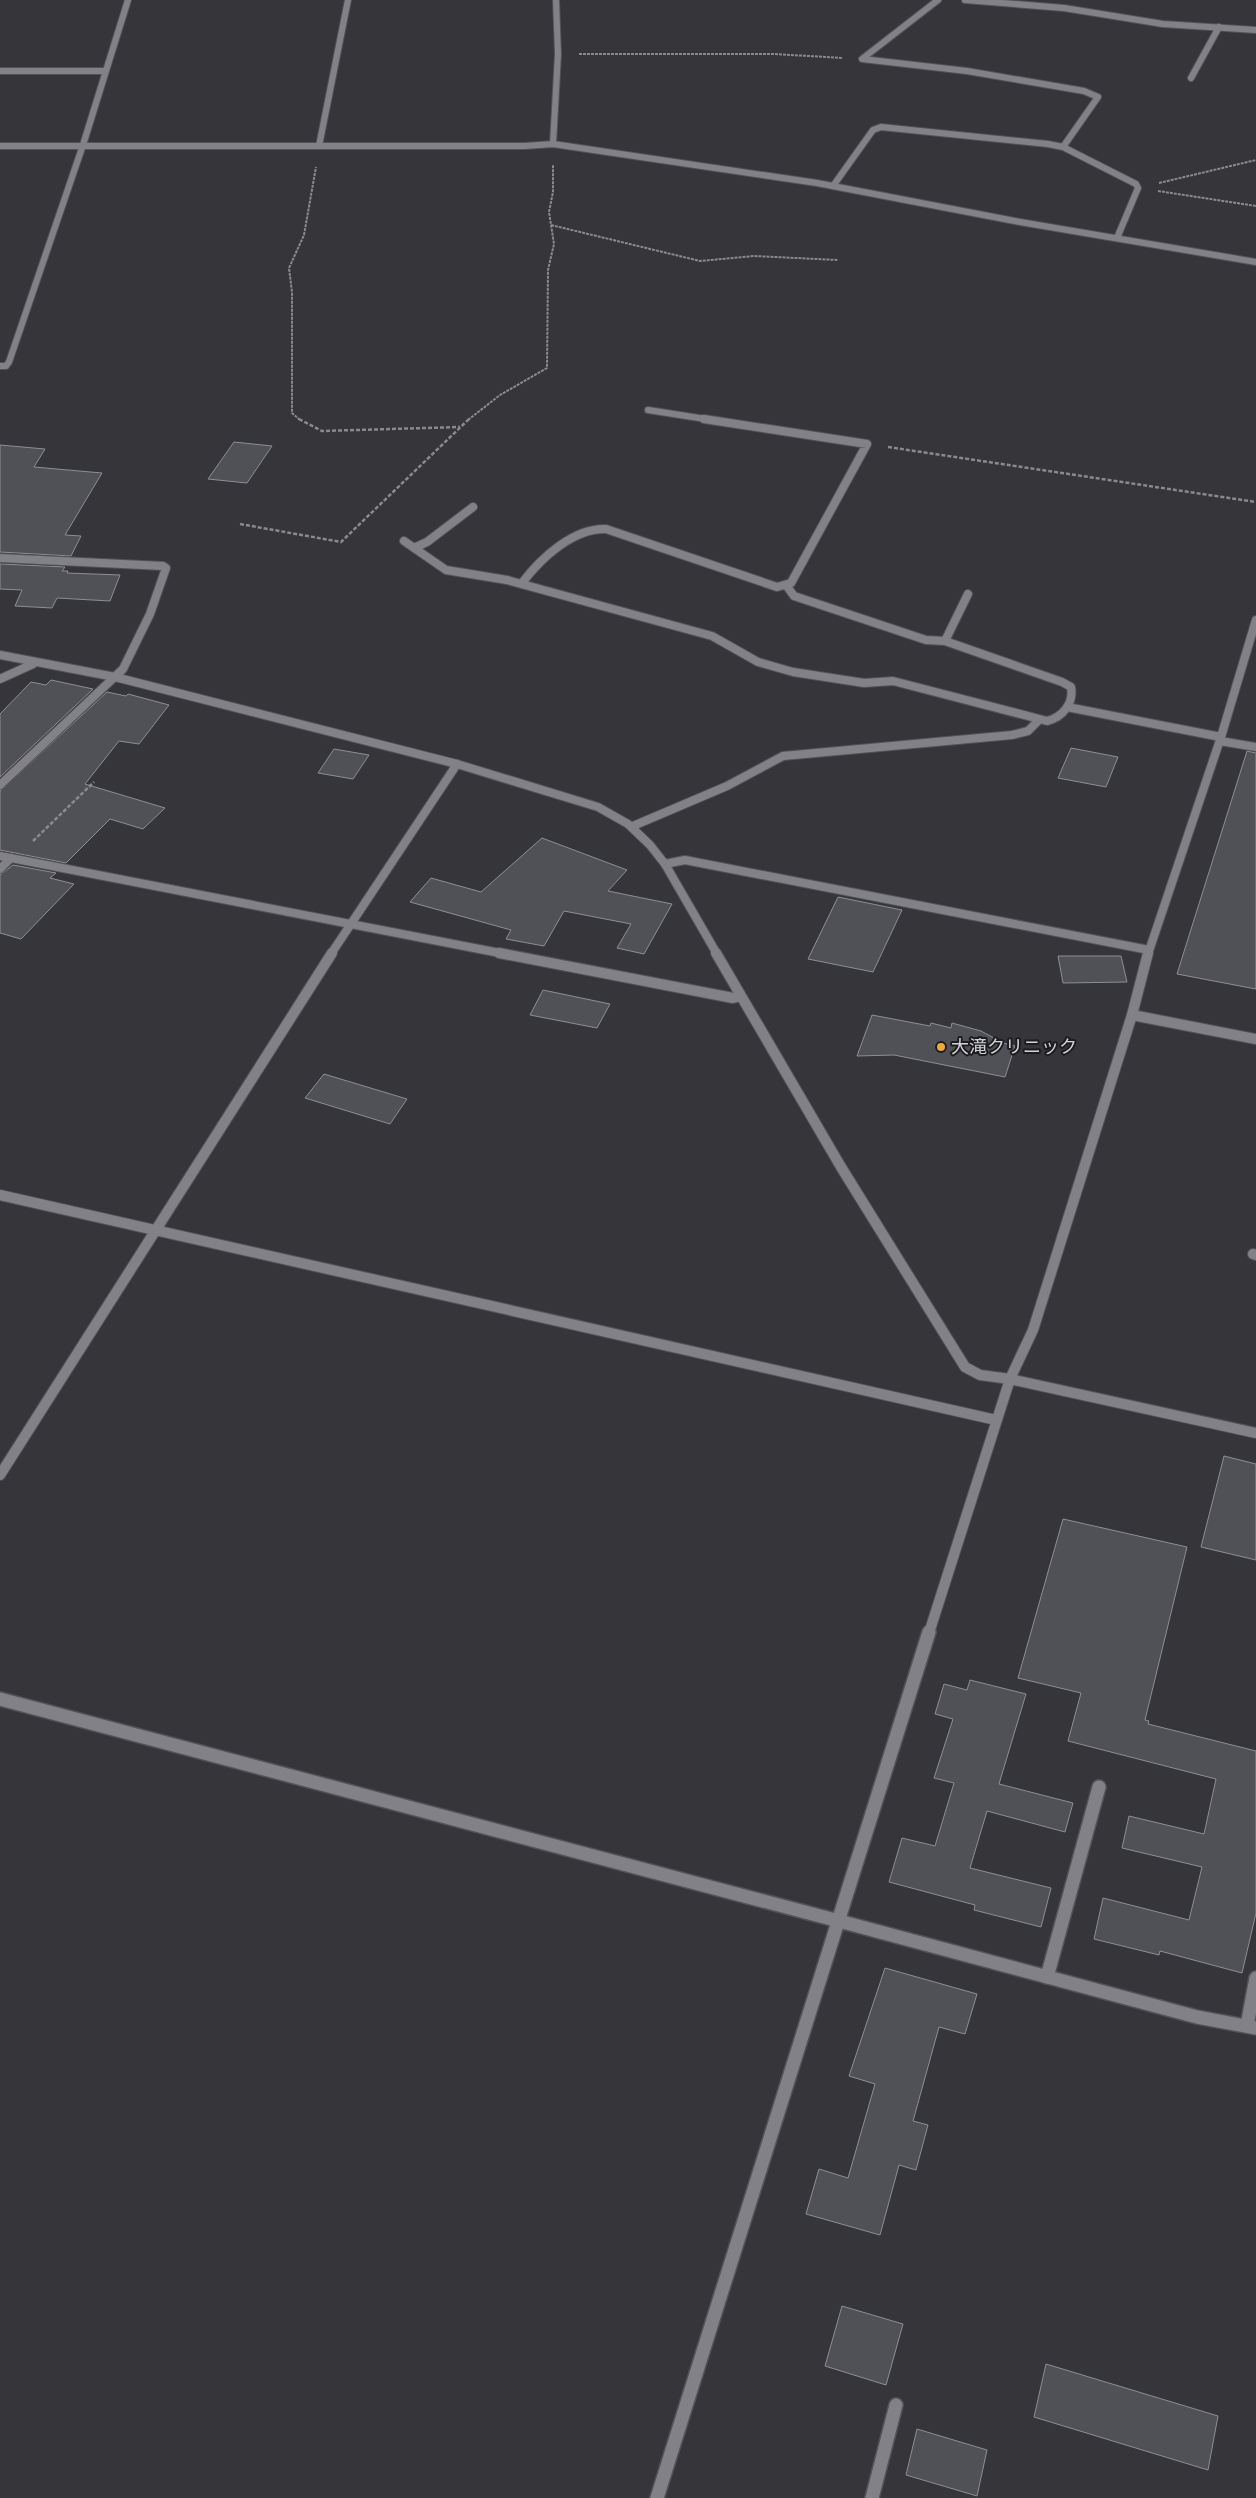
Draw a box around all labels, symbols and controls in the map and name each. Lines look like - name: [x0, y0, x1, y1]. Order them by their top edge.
- place label: 大滝クリニック: [951, 1037, 1077, 1058]
- marker: 大滝クリニック: [935, 1041, 947, 1053]

